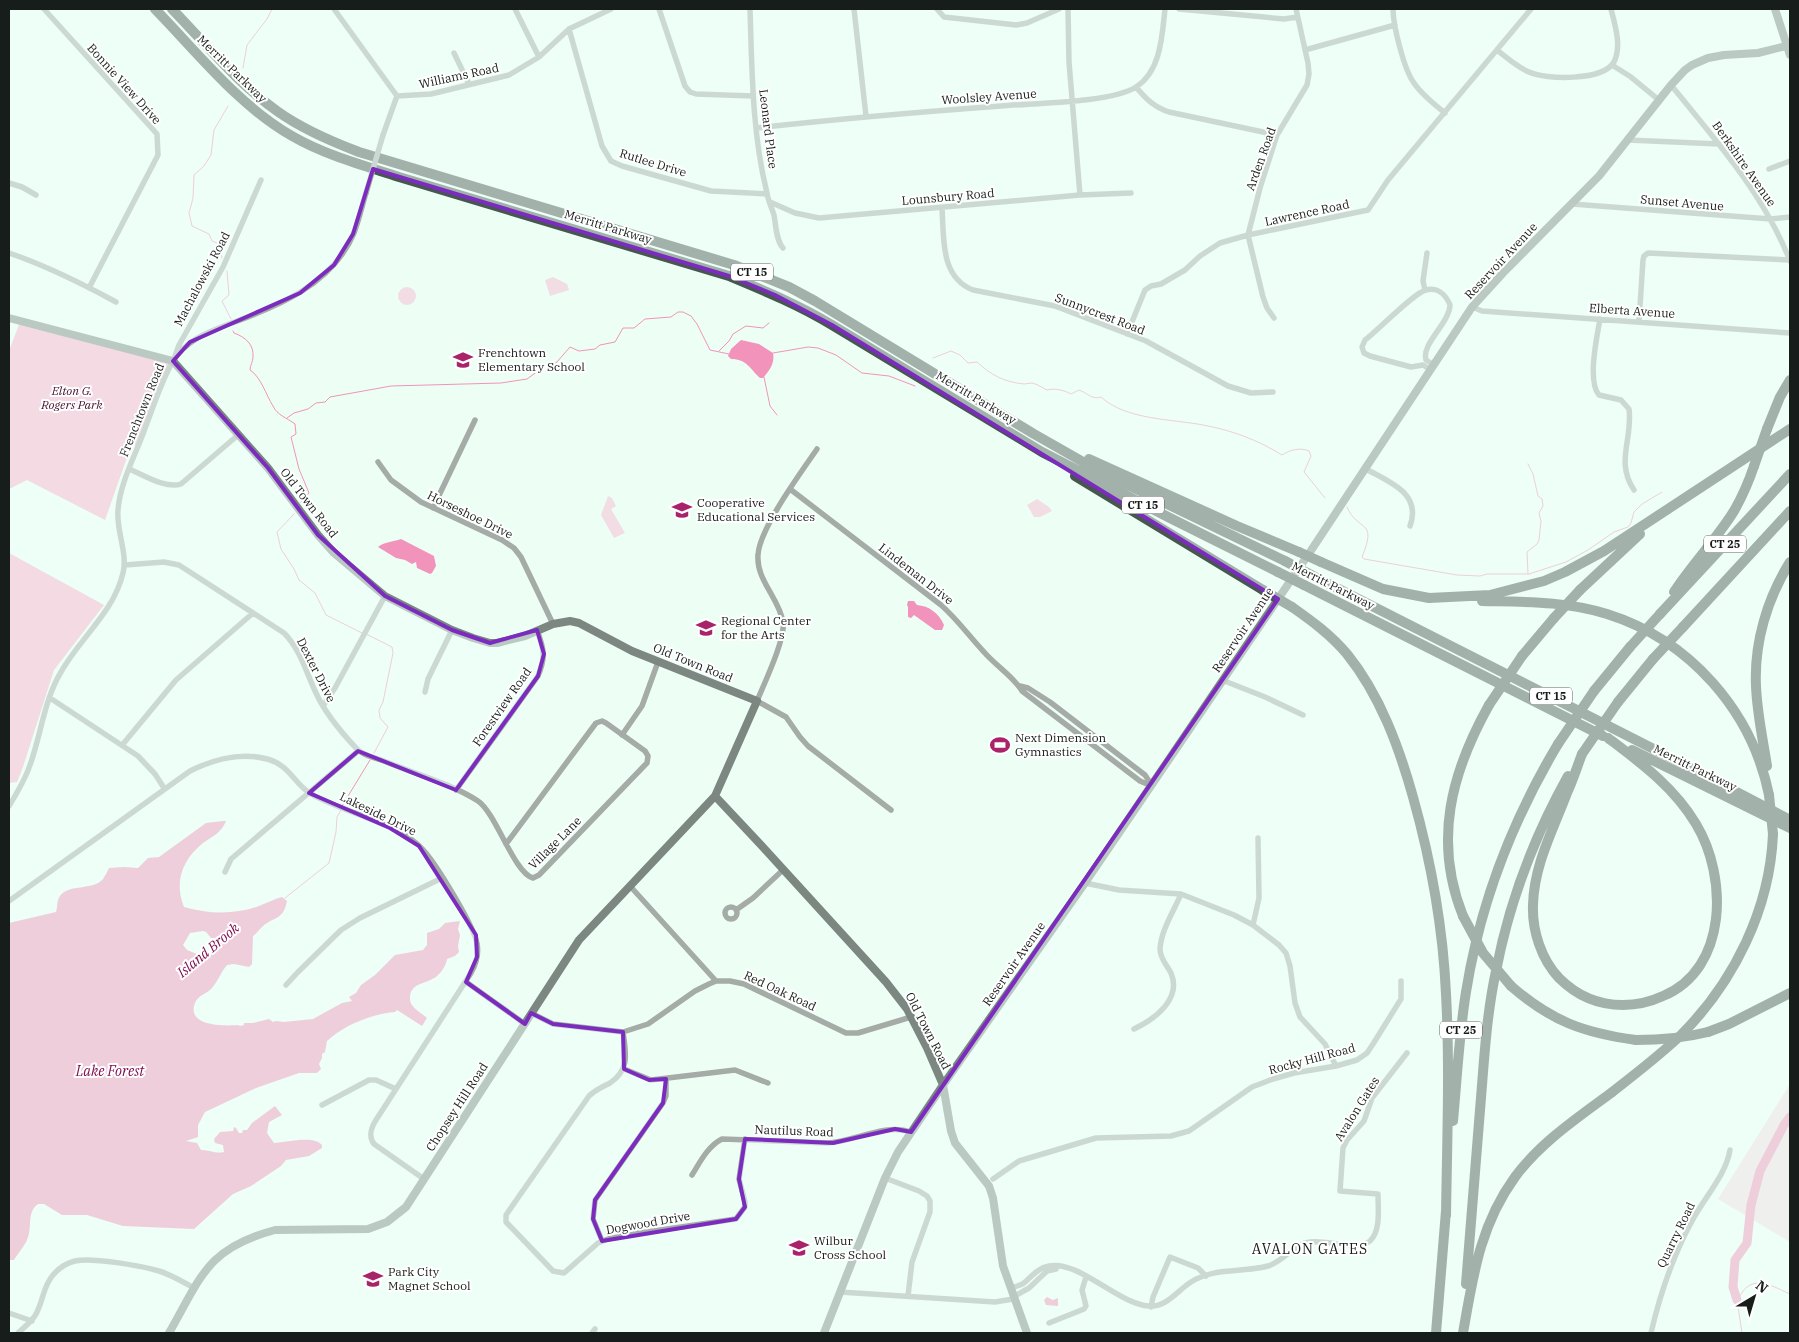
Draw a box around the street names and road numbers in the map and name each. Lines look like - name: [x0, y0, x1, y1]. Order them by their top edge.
- street label: Merritt Parkway: [195, 32, 271, 106]
- street label: Bonnie View Drive: [84, 40, 165, 127]
- street label: Williams Road: [418, 60, 500, 91]
- street label: Woolsley Avenue: [941, 86, 1037, 107]
- street label: Leonard Place: [756, 88, 781, 170]
- street label: Berkshire Avenue: [1709, 118, 1779, 209]
- street label: Arden Road: [1242, 125, 1279, 193]
- street label: Rutlee Drive: [618, 145, 688, 180]
- street label: Lounsbury Road: [901, 185, 995, 208]
- street label: Sunset Avenue: [1640, 191, 1724, 214]
- street label: Lawrence Road: [1263, 196, 1351, 229]
- street label: Merritt Parkway: [563, 206, 654, 247]
- street label: Reservoir Avenue: [1461, 219, 1540, 302]
- street label: Machalowski Road: [170, 229, 233, 329]
- road number: CT 15: [731, 264, 773, 280]
- street label: Sunnycrest Road: [1053, 289, 1147, 338]
- street label: Elberta Avenue: [1589, 300, 1676, 321]
- street label: Frenchtown Road: [116, 361, 167, 459]
- street label: Merritt Parkway: [934, 368, 1019, 428]
- street label: Old Town Road: [277, 465, 341, 541]
- street label: Horseshoe Drive: [425, 487, 516, 542]
- road number: CT 15: [1122, 496, 1164, 514]
- road number: CT 25: [1704, 536, 1746, 552]
- street label: Lindeman Drive: [876, 540, 957, 608]
- street label: Merritt Parkway: [1289, 558, 1378, 613]
- street label: Reservoir Avenue: [1209, 584, 1277, 675]
- street label: Dexter Drive: [294, 635, 339, 705]
- street label: Old Town Road: [651, 640, 735, 685]
- street label: Forestview Road: [469, 664, 534, 749]
- road number: CT 15: [1530, 688, 1572, 704]
- street label: Merritt Parkway: [1651, 741, 1740, 794]
- street label: Lakeside Drive: [337, 789, 419, 839]
- street label: Village Lane: [525, 813, 584, 872]
- street label: Reservoir Avenue: [979, 919, 1048, 1009]
- street label: Red Oak Road: [742, 967, 819, 1014]
- street label: Old Town Road: [903, 990, 954, 1072]
- road number: CT 25: [1440, 1022, 1482, 1038]
- street label: Rocky Hill Road: [1267, 1040, 1357, 1077]
- street label: Chopsey Hill Road: [422, 1060, 491, 1154]
- street label: Avalon Gates: [1331, 1074, 1382, 1144]
- street label: Nautilus Road: [754, 1122, 834, 1139]
- street label: Quarry Road: [1653, 1199, 1698, 1270]
- street label: Dogwood Drive: [605, 1208, 691, 1237]

